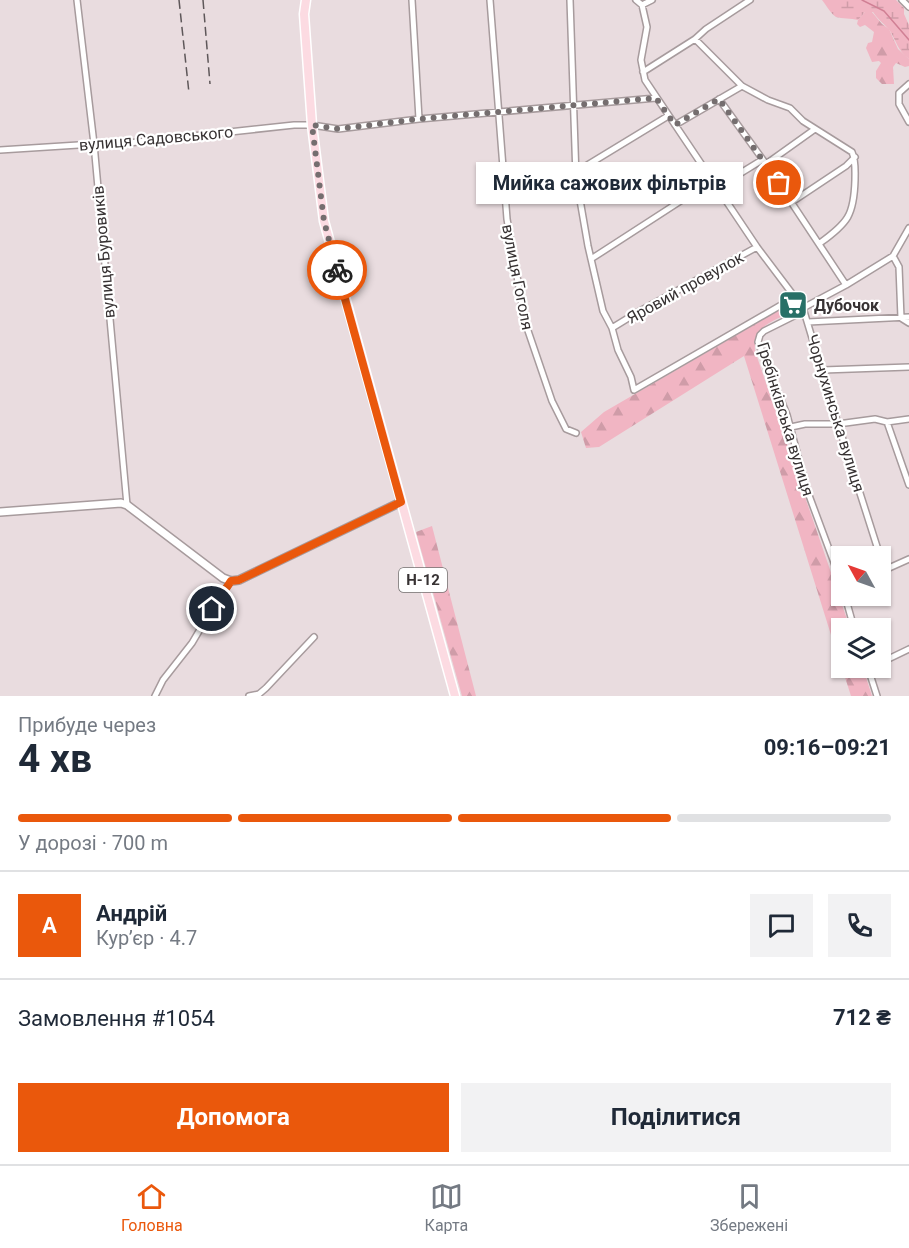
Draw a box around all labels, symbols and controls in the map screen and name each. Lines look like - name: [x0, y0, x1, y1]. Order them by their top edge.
- street label: вулиця Садовського: [78, 122, 234, 155]
- pin: [753, 157, 804, 208]
- callout: Мийка сажових фільтрів: [476, 162, 743, 204]
- icon: bag: [762, 166, 795, 199]
- text: Мийка сажових фільтрів: [493, 171, 726, 195]
- street label: вулиця Буровиків: [88, 185, 119, 319]
- street label: вулиця Гоголя: [498, 223, 537, 332]
- courier: [307, 240, 367, 300]
- street label: Яровий провулок: [624, 247, 747, 327]
- icon: bike: [321, 254, 354, 287]
- supermarket icon: Дубочок: [777, 289, 809, 321]
- place label: Дубочок: [814, 296, 880, 315]
- street label: Чорнухинська вулиця: [802, 332, 869, 494]
- street label: Гребінківська вулиця: [753, 340, 818, 498]
- north arrow: [831, 546, 891, 606]
- map controls: [831, 546, 891, 678]
- road number: Н-12: [399, 568, 447, 592]
- pin: [186, 583, 237, 634]
- icon: home: [195, 592, 228, 625]
- button: layers: [831, 618, 891, 678]
- text: Прибуде через: [18, 713, 156, 737]
- text: 09:16–09:21: [764, 735, 891, 760]
- text: 4 хв: [18, 736, 92, 782]
- text: У дорозі · 700 m: [18, 831, 168, 855]
- button: chat: [750, 894, 813, 957]
- button: phone: [828, 894, 891, 957]
- text: Андрій: [96, 901, 167, 926]
- text: А: [42, 913, 57, 938]
- text: Кур’єр · 4.7: [96, 926, 197, 950]
- text: 712 ₴: [833, 1005, 891, 1030]
- text: Замовлення #1054: [18, 1006, 215, 1031]
- button: Допомога: [18, 1083, 449, 1152]
- button: Поділитися: [461, 1083, 891, 1152]
- tab: Головна: [121, 1180, 183, 1235]
- tab: Карта: [425, 1180, 468, 1235]
- tab: Збережені: [710, 1180, 788, 1235]

